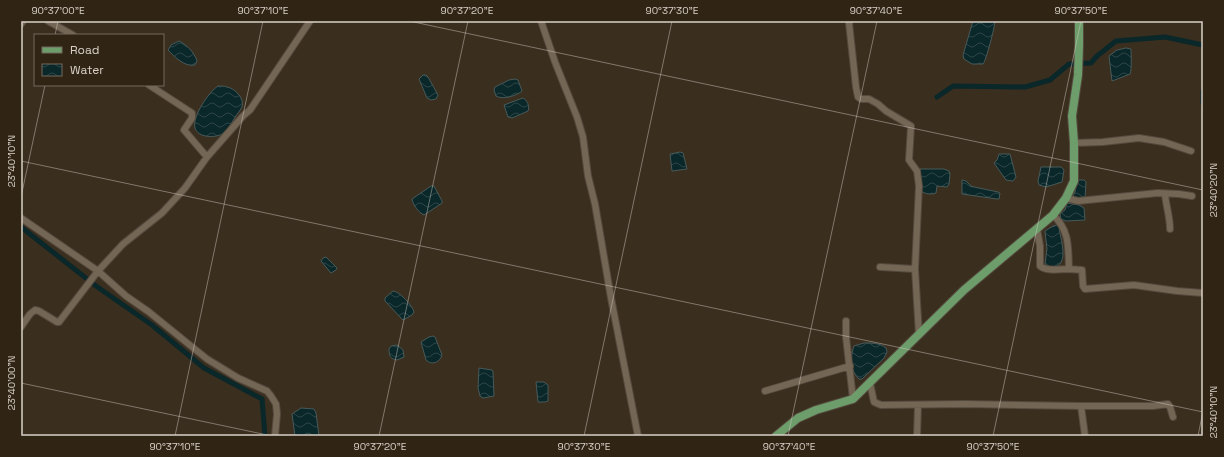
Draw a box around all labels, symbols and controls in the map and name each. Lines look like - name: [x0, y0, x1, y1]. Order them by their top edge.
- text: 90°37'00"E: [31, 4, 85, 17]
- text: 90°37'10"E: [238, 4, 289, 17]
- text: 90°37'20"E: [441, 4, 494, 17]
- text: 90°37'30"E: [646, 4, 699, 17]
- text: 90°37'40"E: [850, 4, 903, 17]
- text: 90°37'50"E: [1055, 4, 1108, 17]
- legend: [34, 34, 164, 86]
- text: Road: [70, 42, 99, 58]
- text: Water: [70, 62, 104, 78]
- text: 23°40'10"N: [5, 135, 18, 187]
- text: 23°40'20"N: [1207, 163, 1220, 217]
- text: 23°40'00"N: [5, 356, 18, 410]
- text: 23°40'10"N: [1207, 386, 1220, 438]
- text: 90°37'10"E: [150, 440, 201, 453]
- text: 90°37'20"E: [354, 440, 407, 453]
- text: 90°37'30"E: [558, 440, 611, 453]
- text: 90°37'40"E: [763, 440, 816, 453]
- text: 90°37'50"E: [967, 440, 1020, 453]

